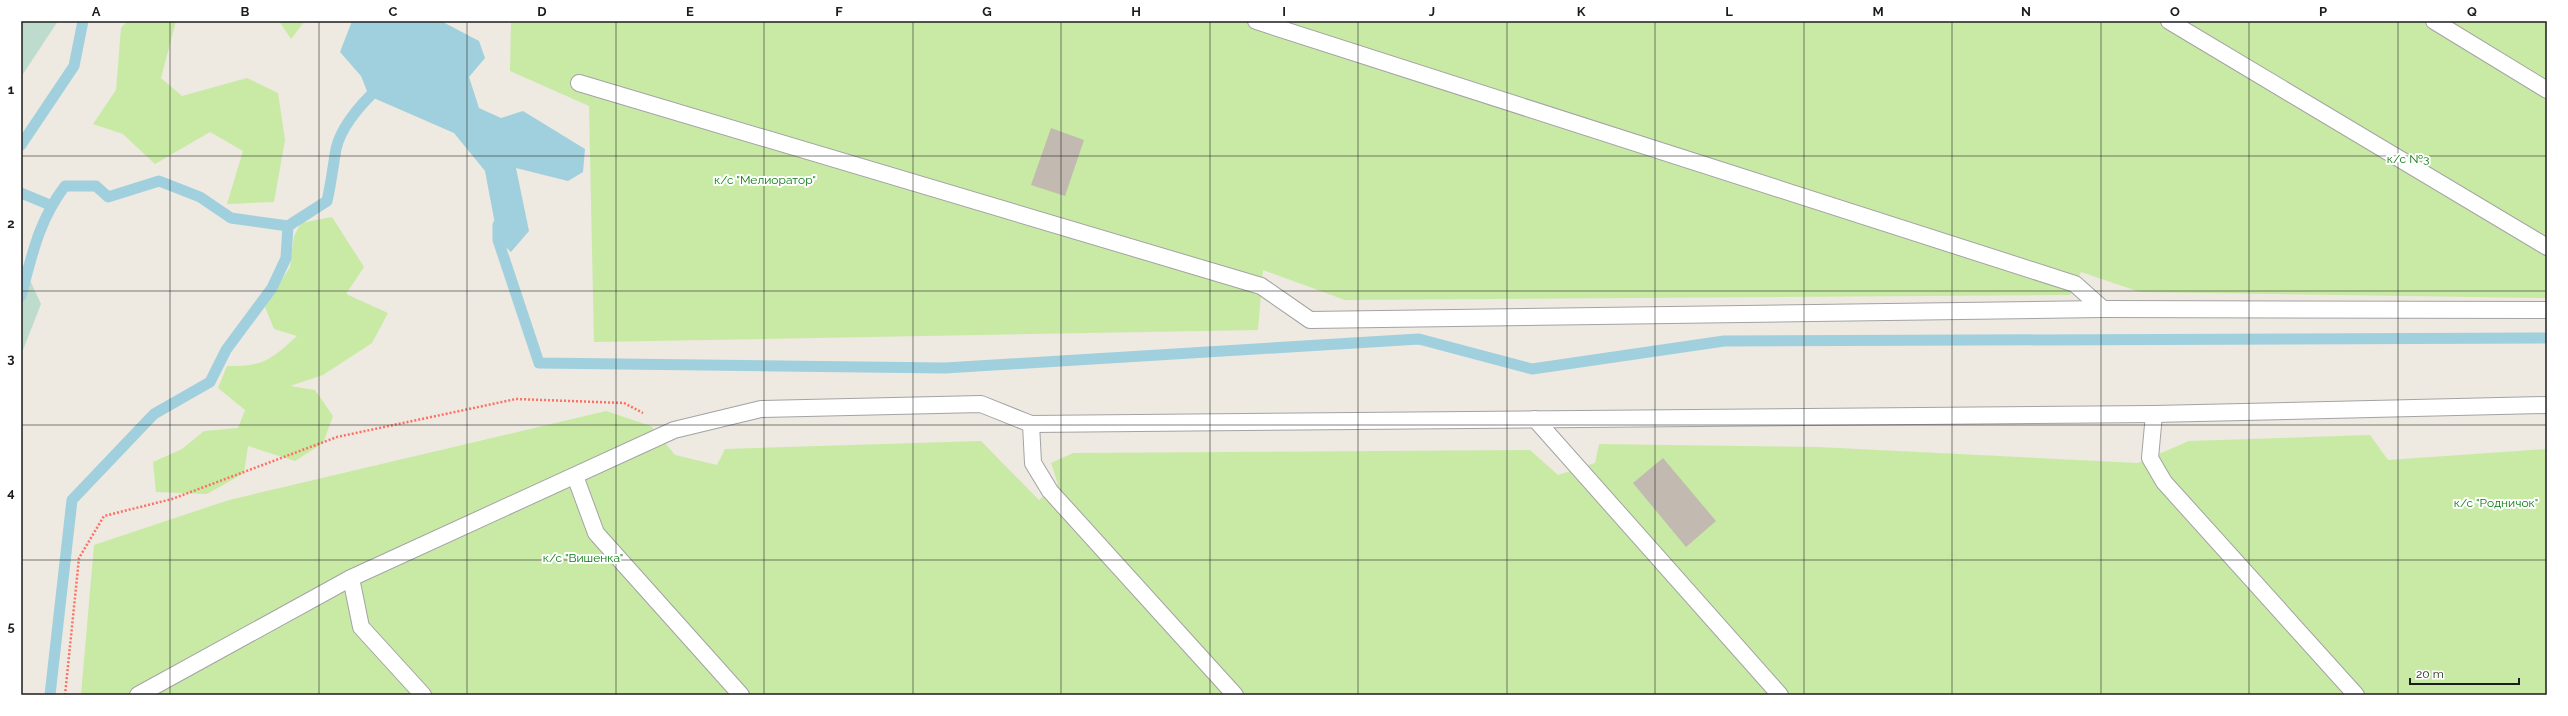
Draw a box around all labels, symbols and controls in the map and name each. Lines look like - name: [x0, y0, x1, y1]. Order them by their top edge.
- text: A: [92, 4, 101, 19]
- text: B: [241, 4, 250, 19]
- text: C: [389, 4, 398, 19]
- text: D: [537, 4, 547, 19]
- text: E: [686, 4, 694, 19]
- text: F: [835, 4, 843, 19]
- text: G: [982, 4, 992, 19]
- text: H: [1131, 4, 1141, 19]
- text: I: [1282, 4, 1286, 19]
- text: J: [1429, 4, 1435, 19]
- text: K: [1577, 4, 1586, 19]
- text: L: [1725, 4, 1733, 19]
- text: M: [1872, 4, 1884, 19]
- text: N: [2021, 4, 2031, 19]
- text: O: [2170, 4, 2180, 19]
- text: P: [2319, 4, 2327, 19]
- text: Q: [2467, 4, 2477, 19]
- text: 1: [8, 82, 15, 97]
- park label: к/с №3: [2387, 152, 2429, 166]
- park label: к/с "Мелиоратор": [714, 173, 816, 187]
- text: 2: [7, 216, 15, 231]
- text: 3: [7, 351, 15, 366]
- text: 4: [7, 485, 15, 500]
- park label: к/с "Родничок": [2454, 496, 2538, 510]
- park label: к/с "Вишенка": [543, 551, 623, 565]
- text: 5: [7, 619, 15, 634]
- scale bar: [2410, 660, 2519, 686]
- text: 20 m: [2416, 667, 2444, 681]

